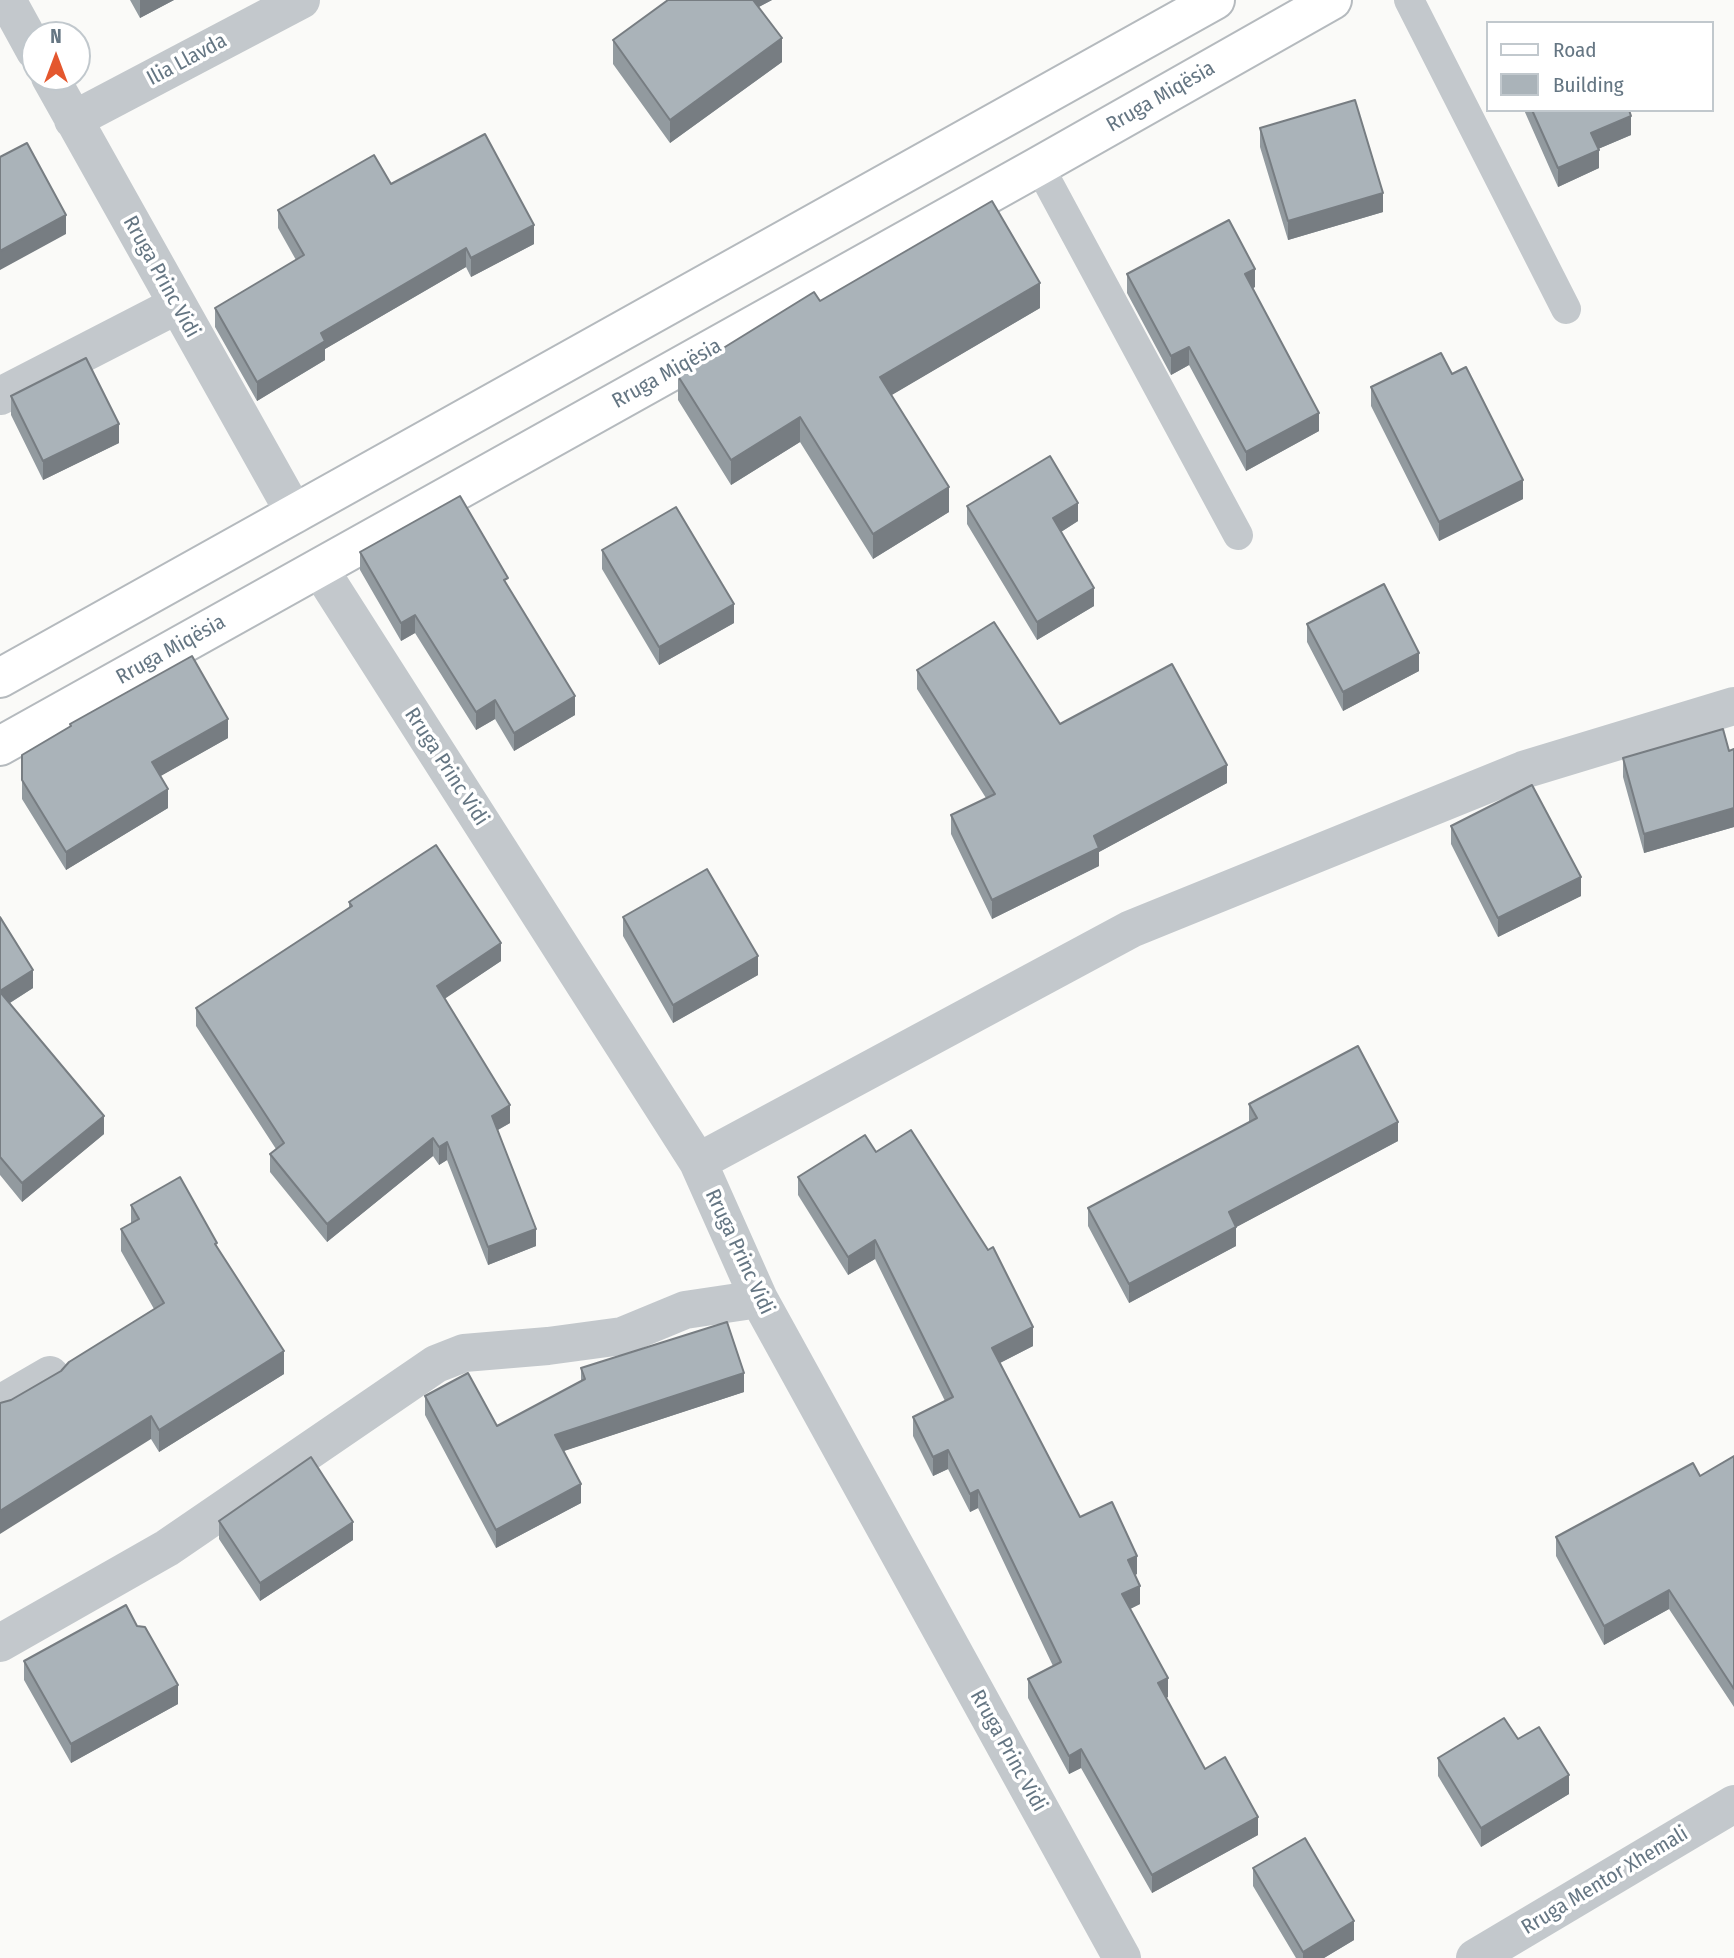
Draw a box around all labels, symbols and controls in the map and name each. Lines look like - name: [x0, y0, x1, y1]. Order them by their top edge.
- north arrow: [21, 21, 91, 91]
- legend: [1486, 21, 1713, 112]
- text: N: [50, 25, 62, 48]
- street label: Ilia Llavda: [143, 28, 231, 92]
- text: Road: [1553, 37, 1597, 63]
- street label: Rruga Miqësia: [1102, 56, 1220, 138]
- text: Building: [1553, 72, 1624, 98]
- street label: Rruga Princ Vidi: [117, 212, 205, 342]
- street label: Rruga Miqësia: [608, 334, 726, 414]
- street label: Rruga Miqësia: [112, 610, 230, 690]
- street label: Rruga Princ Vidi: [399, 703, 493, 831]
- street label: Rruga Princ Vidi: [699, 1185, 779, 1319]
- street label: Rruga Princ Vidi: [964, 1686, 1052, 1816]
- street label: Rruga Mentor Xhemali: [1517, 1821, 1693, 1941]

